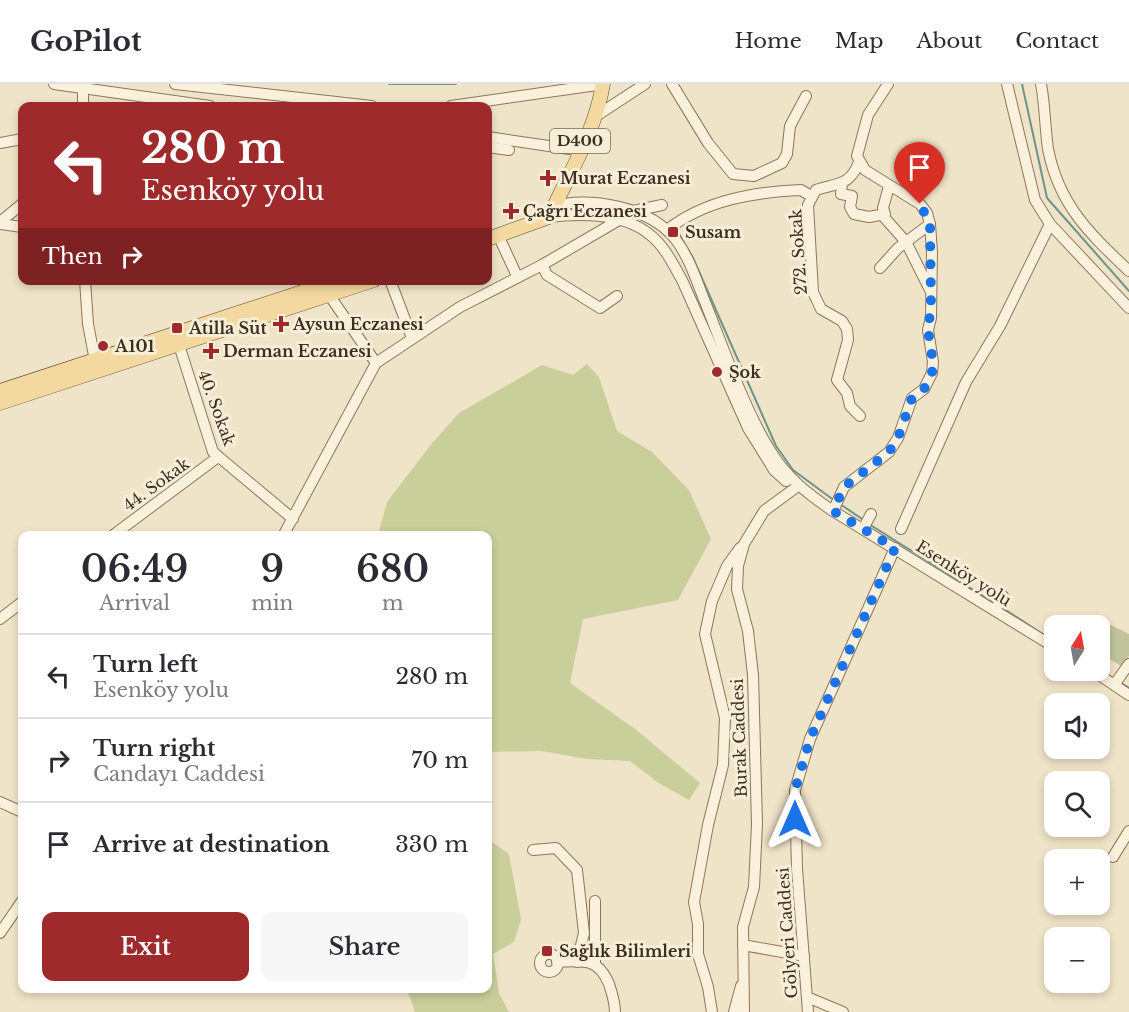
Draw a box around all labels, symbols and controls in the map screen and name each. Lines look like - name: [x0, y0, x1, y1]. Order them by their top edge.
- text: GoPilot: [30, 24, 142, 59]
- text: Home: [735, 28, 802, 54]
- text: Map: [835, 28, 883, 54]
- text: About: [916, 28, 982, 54]
- text: Contact: [1015, 28, 1099, 54]
- text: 280 m: [141, 122, 284, 174]
- icon: left: [42, 126, 120, 204]
- road number: D400: [550, 129, 610, 153]
- pin: [894, 142, 945, 204]
- icon: arrive: [903, 151, 936, 184]
- place label: Murat Eczanesi: [560, 168, 691, 188]
- marker: Murat Eczanesi: [541, 171, 555, 185]
- text: Esenköy yolu: [141, 174, 324, 207]
- place label: Çağrı Eczanesi: [523, 201, 647, 221]
- marker: Çağrı Eczanesi: [504, 204, 518, 218]
- street label: 272. Sokak: [785, 208, 811, 296]
- place label: Susam: [685, 222, 742, 242]
- marker: Susam: [666, 225, 680, 239]
- icon: right: [115, 240, 148, 273]
- text: Then: [42, 243, 103, 270]
- place label: Aysun Eczanesi: [292, 314, 424, 334]
- marker: Aysun Eczanesi: [274, 317, 288, 331]
- place label: Atilla Süt: [188, 318, 267, 338]
- marker: Atilla Süt: [170, 321, 184, 335]
- place label: A101: [114, 336, 155, 356]
- marker: A101: [96, 339, 110, 353]
- place label: Derman Eczanesi: [223, 341, 372, 361]
- marker: Derman Eczanesi: [204, 344, 218, 358]
- place label: Şok: [729, 362, 761, 382]
- marker: Şok: [710, 365, 724, 379]
- street label: 40. Sokak: [194, 368, 240, 449]
- street label: 44. Sokak: [119, 453, 193, 515]
- street label: Esenköy yolu: [913, 536, 1016, 610]
- text: 06:49: [81, 547, 189, 592]
- text: 9: [260, 547, 284, 592]
- text: 680: [356, 547, 429, 592]
- text: Arrival: [99, 591, 170, 615]
- text: min: [251, 591, 293, 615]
- text: m: [382, 591, 403, 615]
- north arrow: [1044, 615, 1110, 681]
- map controls: [1044, 615, 1110, 993]
- text: Turn left: [93, 651, 198, 678]
- icon: left: [42, 660, 75, 693]
- text: 280 m: [395, 663, 468, 690]
- text: Esenköy yolu: [93, 678, 229, 702]
- street label: Burak Caddesi: [727, 678, 751, 798]
- button: sound: [1044, 693, 1110, 759]
- text: Turn right: [93, 735, 215, 762]
- icon: right: [42, 744, 75, 777]
- text: 70 m: [411, 747, 468, 774]
- text: Candayı Caddesi: [93, 762, 265, 786]
- button: search: [1044, 771, 1110, 837]
- position arrow: [763, 787, 827, 851]
- icon: arrive: [42, 828, 75, 861]
- text: Arrive at destination: [93, 831, 330, 858]
- text: 330 m: [395, 831, 468, 858]
- button: +: [1044, 849, 1110, 915]
- street label: Gölyeri Caddesi: [772, 866, 802, 999]
- button: Exit: [42, 912, 249, 981]
- button: Share: [261, 912, 468, 981]
- button: −: [1044, 927, 1110, 993]
- place label: Sağlık Bilimleri: [559, 941, 691, 961]
- marker: Sağlık Bilimleri: [540, 944, 554, 958]

